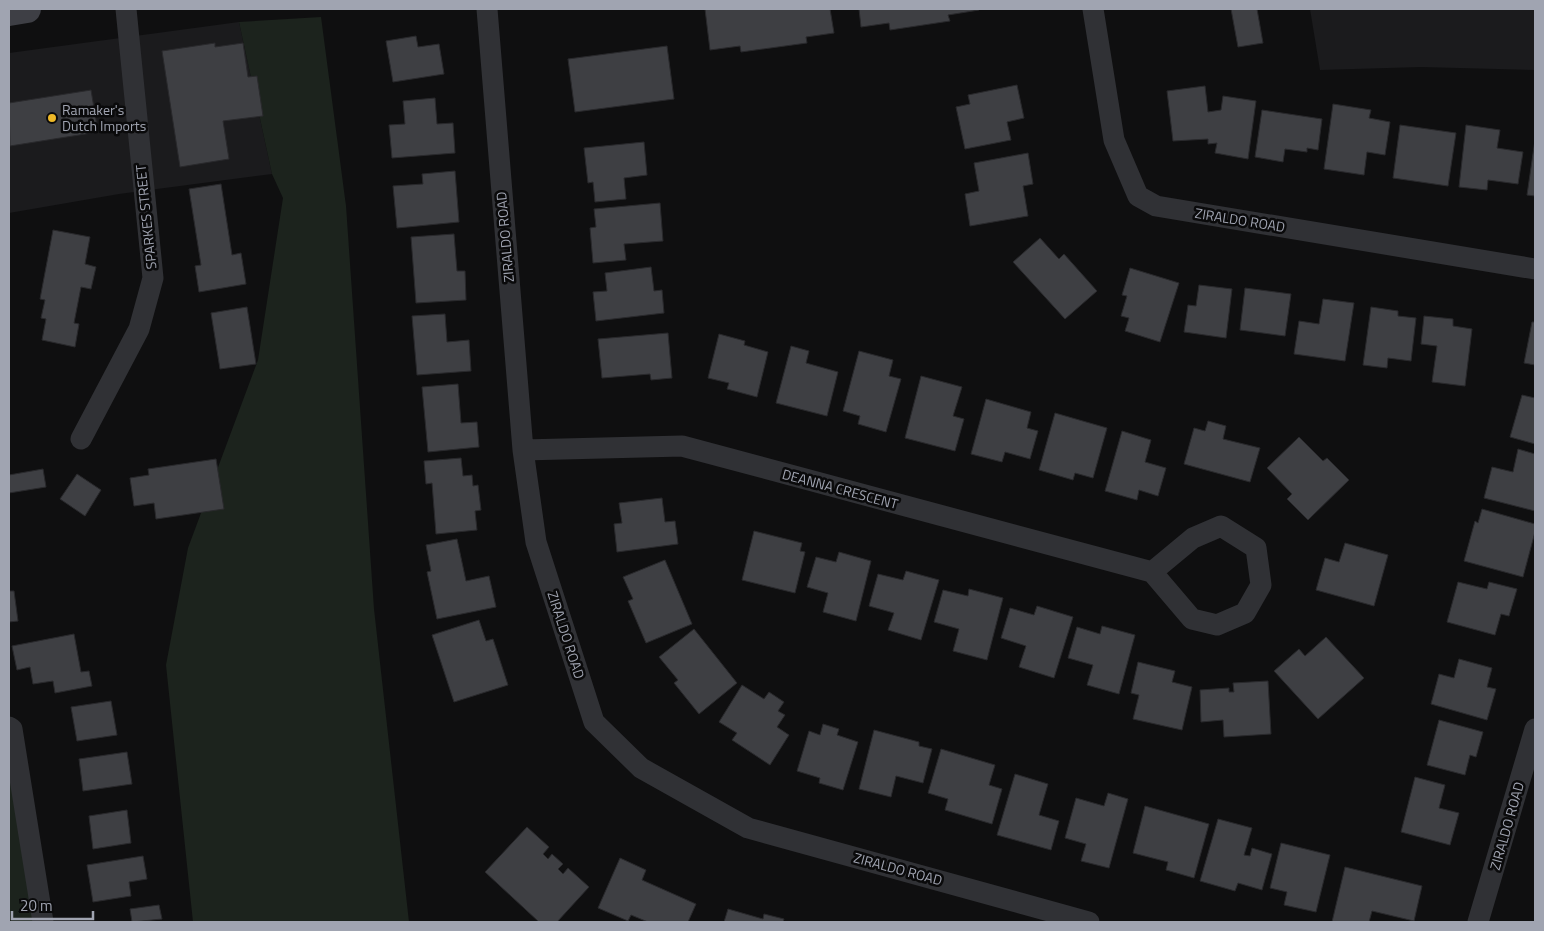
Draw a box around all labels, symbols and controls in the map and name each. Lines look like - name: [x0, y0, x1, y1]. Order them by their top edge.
- place label: Ramaker's Dutch Imports: [62, 99, 146, 136]
- marker: Ramaker's Dutch Imports: [46, 112, 58, 124]
- street label: SPARKES STREET: [129, 163, 161, 270]
- street label: ZIRALDO ROAD: [490, 191, 519, 283]
- street label: ZIRALDO ROAD: [1194, 202, 1287, 237]
- street label: DEANNA CRESCENT: [780, 463, 901, 514]
- street label: ZIRALDO ROAD: [542, 588, 591, 681]
- street label: ZIRALDO ROAD: [1484, 779, 1529, 872]
- street label: ZIRALDO ROAD: [851, 847, 945, 890]
- scale bar: [12, 888, 94, 920]
- text: 20 m: [20, 894, 53, 917]

